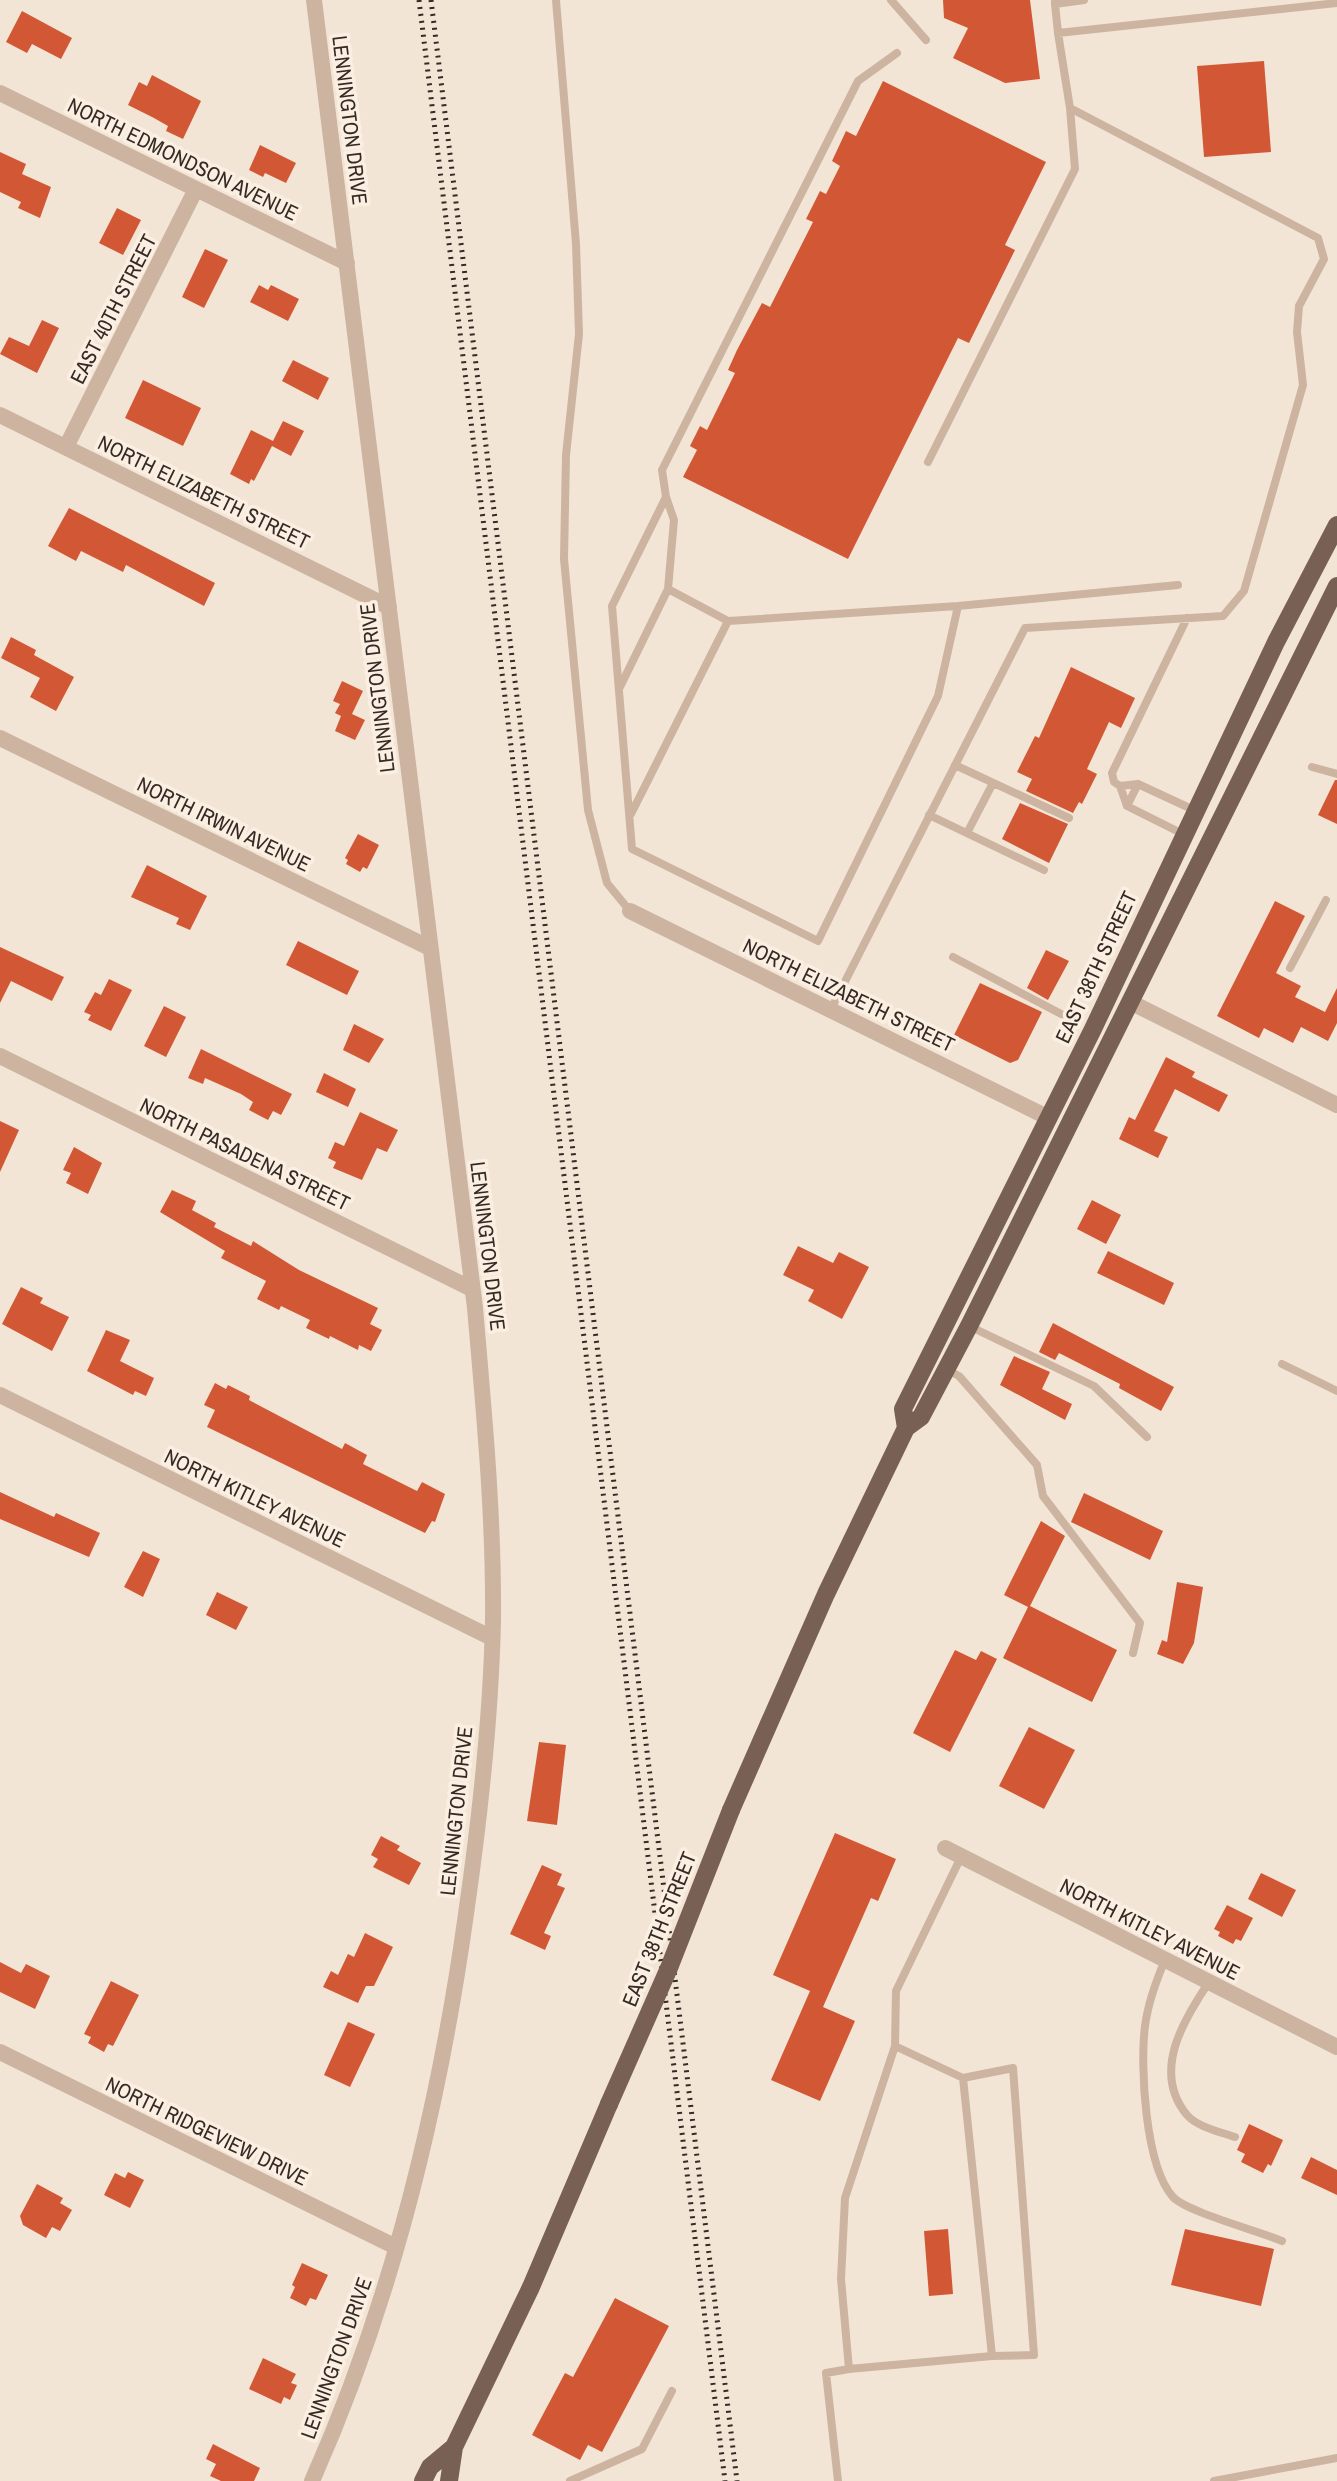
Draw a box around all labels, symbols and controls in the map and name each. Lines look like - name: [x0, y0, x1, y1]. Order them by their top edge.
- street label: LENNINGTON DRIVE: [325, 34, 375, 206]
- street label: NORTH EDMONDSON AVENUE: [63, 91, 303, 227]
- street label: EAST 40TH STREET: [63, 229, 163, 389]
- street label: NORTH ELIZABETH STREET: [93, 428, 315, 556]
- street label: LENNINGTON DRIVE: [352, 602, 402, 774]
- street label: NORTH IRWIN AVENUE: [132, 769, 316, 879]
- street label: EAST 38TH STREET: [1048, 886, 1144, 1048]
- street label: NORTH ELIZABETH STREET: [738, 931, 960, 1059]
- street label: NORTH PASADENA STREET: [135, 1091, 355, 1218]
- street label: LENNINGTON DRIVE: [463, 1160, 513, 1332]
- street label: NORTH KITLEY AVENUE: [160, 1442, 350, 1554]
- street label: LENNINGTON DRIVE: [433, 1725, 479, 1897]
- street label: EAST 38TH STREET: [615, 1847, 703, 2011]
- street label: NORTH KITLEY AVENUE: [1055, 1871, 1245, 1987]
- street label: NORTH RIDGEVIEW DRIVE: [101, 2069, 313, 2193]
- street label: LENNINGTON DRIVE: [293, 2273, 379, 2443]

